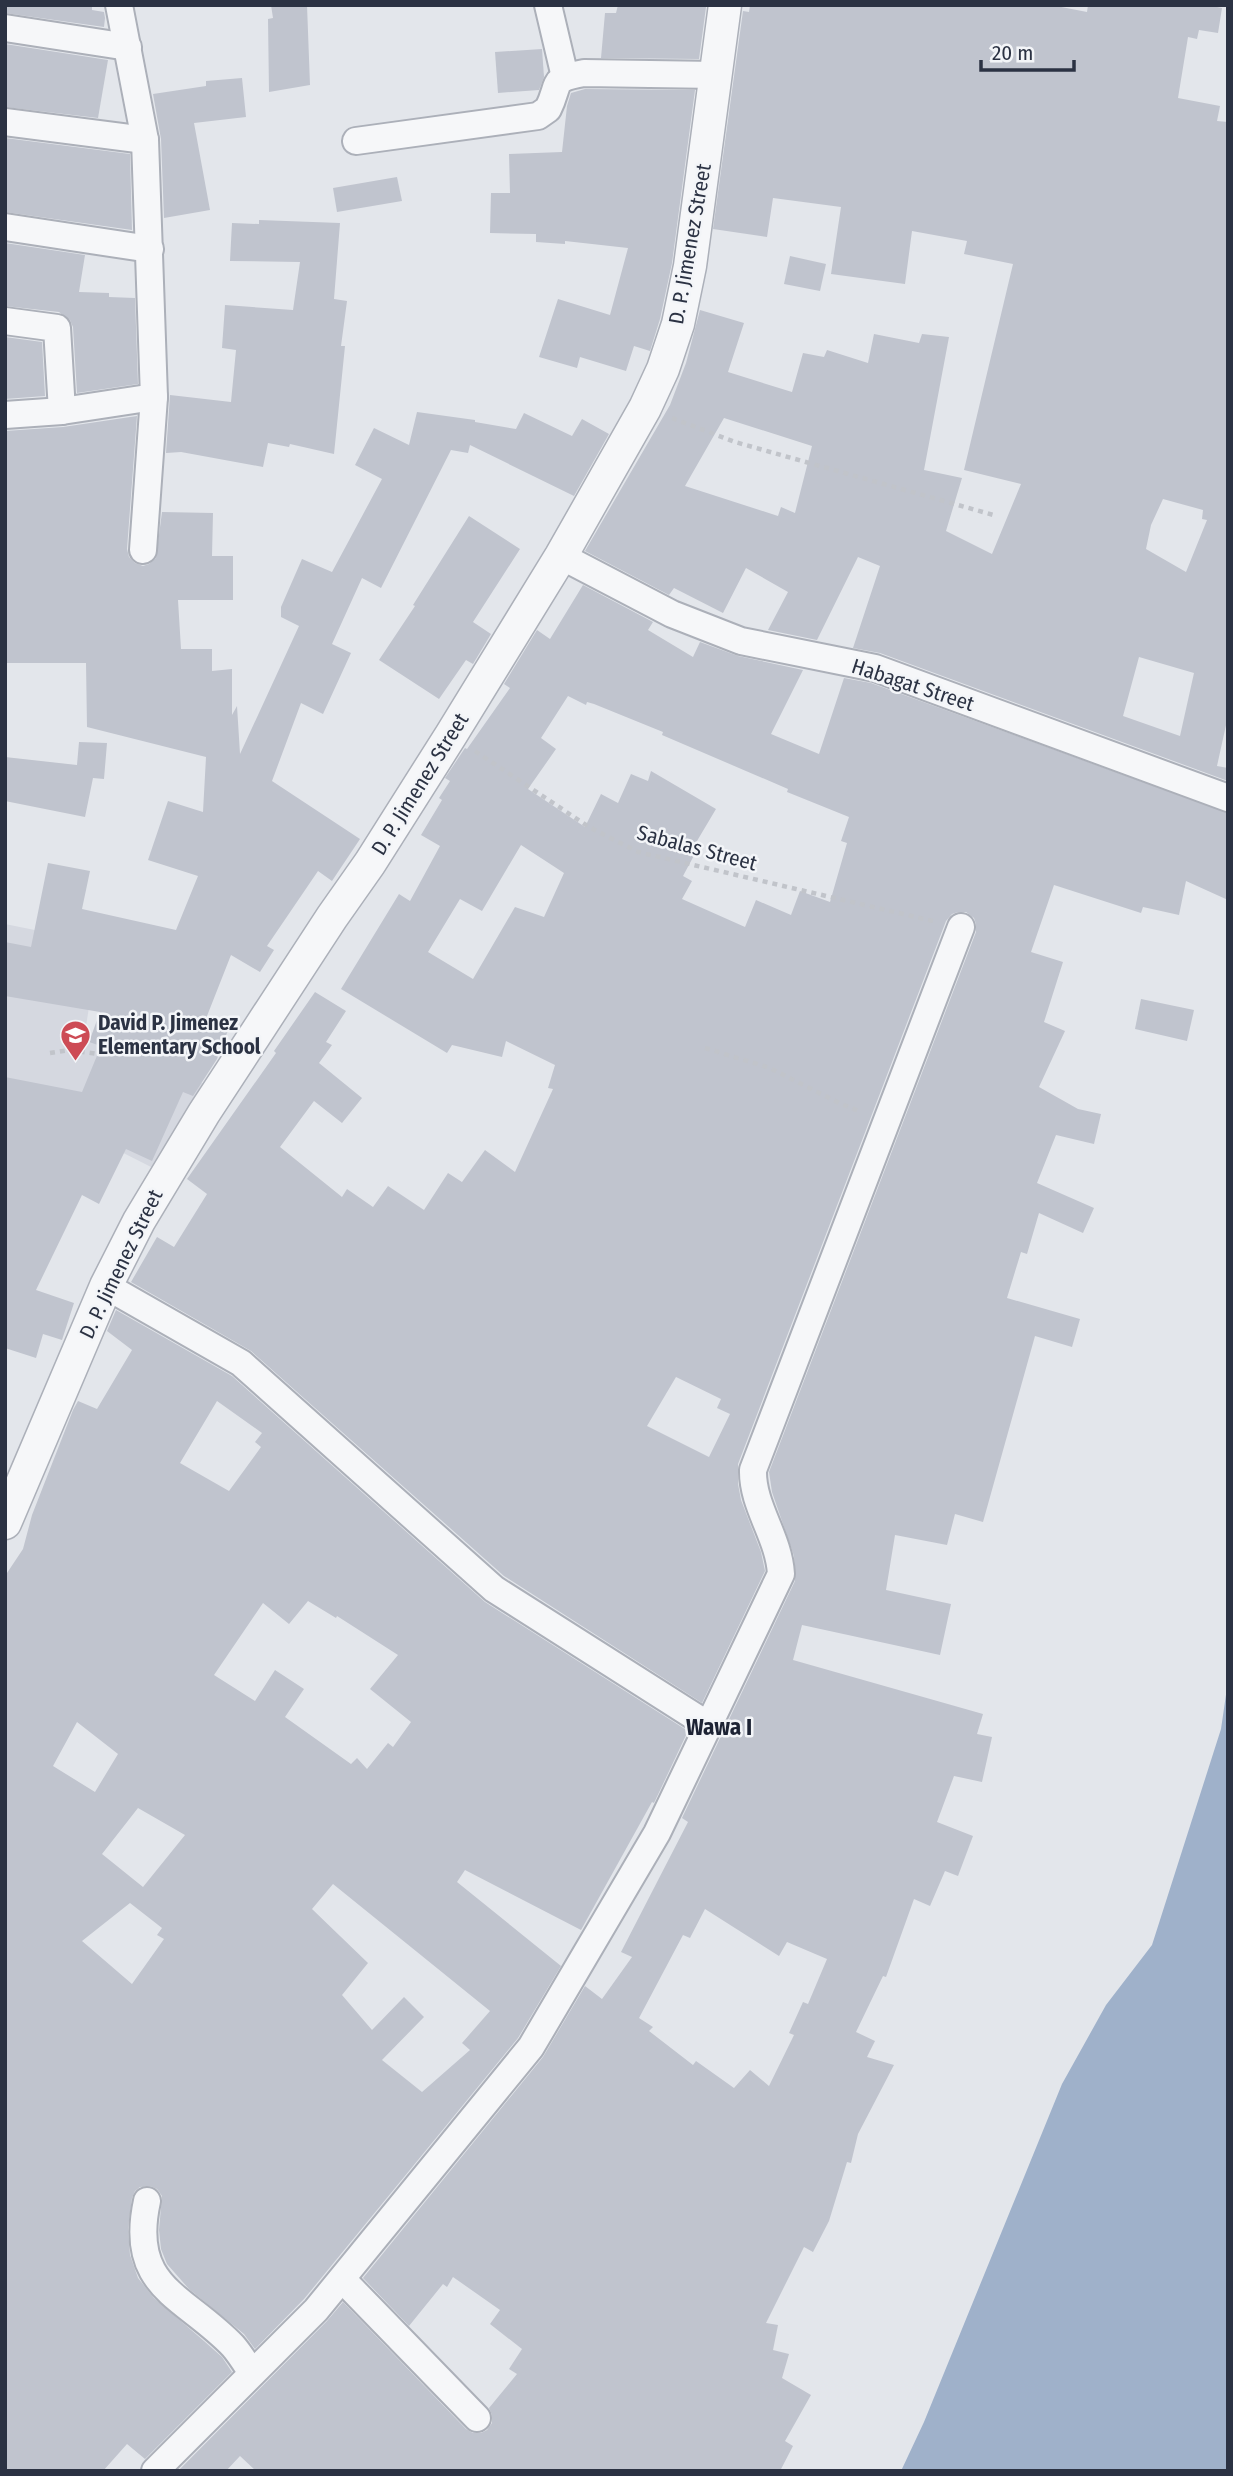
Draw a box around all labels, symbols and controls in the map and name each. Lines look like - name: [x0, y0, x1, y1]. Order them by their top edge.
- scale bar: [981, 28, 1074, 72]
- text: 20 m: [992, 40, 1033, 66]
- street label: D. P. Jimenez Street: [663, 161, 717, 326]
- street label: Habagat Street: [848, 653, 978, 717]
- street label: D. P. Jimenez Street: [366, 708, 474, 860]
- street label: Sabalas Street: [634, 820, 760, 876]
- place label: David P. Jimenez Elementary School: [98, 1010, 261, 1060]
- school or university icon: David P. Jimenez Elementary School: [58, 1018, 92, 1062]
- street label: D. P. Jimenez Street: [74, 1185, 168, 1343]
- district label: Wawa I: [686, 1713, 752, 1741]

